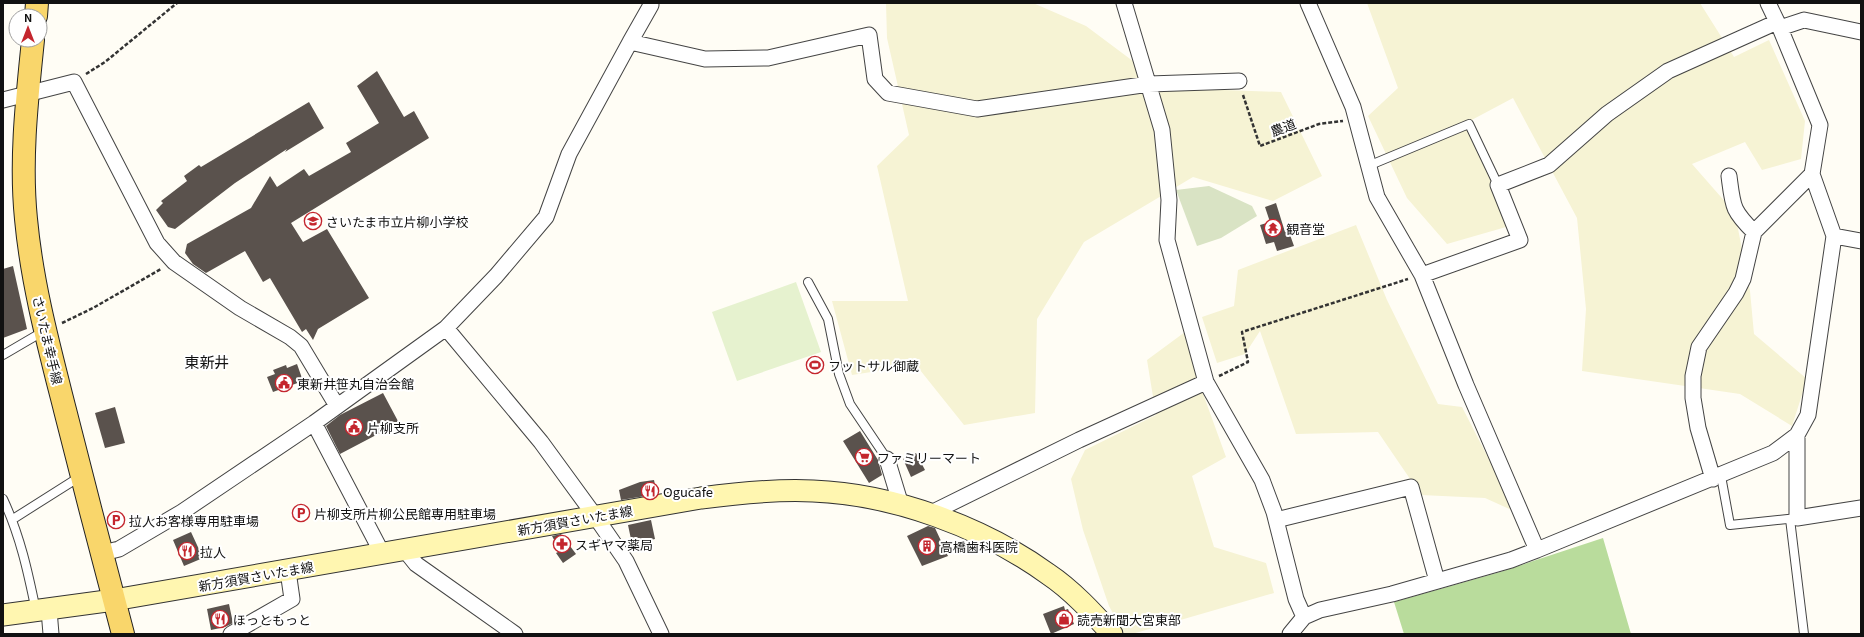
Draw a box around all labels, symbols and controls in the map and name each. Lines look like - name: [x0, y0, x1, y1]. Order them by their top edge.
- north arrow: [8, 8, 48, 48]
- text: N: [24, 9, 32, 25]
- street label: 農道: [1267, 113, 1299, 141]
- school or university icon: さいたま市立片柳小学校: [303, 211, 323, 231]
- place label: さいたま市立片柳小学校: [326, 212, 469, 231]
- temple icon: 観音堂: [1263, 218, 1283, 238]
- place label: 観音堂: [1286, 219, 1325, 238]
- street label: さいたま幸手線: [29, 294, 67, 386]
- district label: 東新井: [184, 351, 230, 372]
- sports icon: フットサル御蔵: [805, 355, 825, 375]
- place label: フットサル御蔵: [828, 356, 919, 375]
- public building icon: 東新井笹丸自治会館: [274, 373, 294, 393]
- place label: 東新井笹丸自治会館: [297, 374, 414, 393]
- public building icon: 片柳支所: [344, 417, 364, 437]
- place label: 片柳支所: [367, 418, 419, 437]
- supermarket icon: ファミリーマート: [854, 447, 874, 467]
- place label: ファミリーマート: [877, 448, 981, 467]
- restaurant icon: Ogucafe: [640, 481, 660, 501]
- place label: Ogucafe: [663, 482, 713, 501]
- street label: 新方須賀さいたま線: [516, 501, 634, 539]
- parking icon: 片柳支所片柳公民館専用駐車場: [291, 503, 311, 523]
- place label: 片柳支所片柳公民館専用駐車場: [314, 504, 496, 523]
- parking icon: 拉人お客様専用駐車場: [106, 510, 126, 530]
- place label: 拉人お客様専用駐車場: [129, 511, 259, 530]
- pharmacy icon: スギヤマ薬局: [552, 534, 572, 554]
- place label: スギヤマ薬局: [575, 535, 653, 554]
- building icon: 高橋歯科医院: [917, 536, 937, 556]
- place label: 高橋歯科医院: [940, 537, 1018, 556]
- restaurant icon: 拉人: [177, 541, 197, 561]
- place label: 拉人: [200, 542, 226, 561]
- street label: 新方須賀さいたま線: [197, 557, 315, 595]
- restaurant icon: ほっともっと: [210, 609, 230, 629]
- shop icon: 読売新聞大宮東部: [1054, 609, 1074, 629]
- place label: ほっともっと: [233, 610, 311, 629]
- place label: 読売新聞大宮東部: [1077, 610, 1181, 629]

